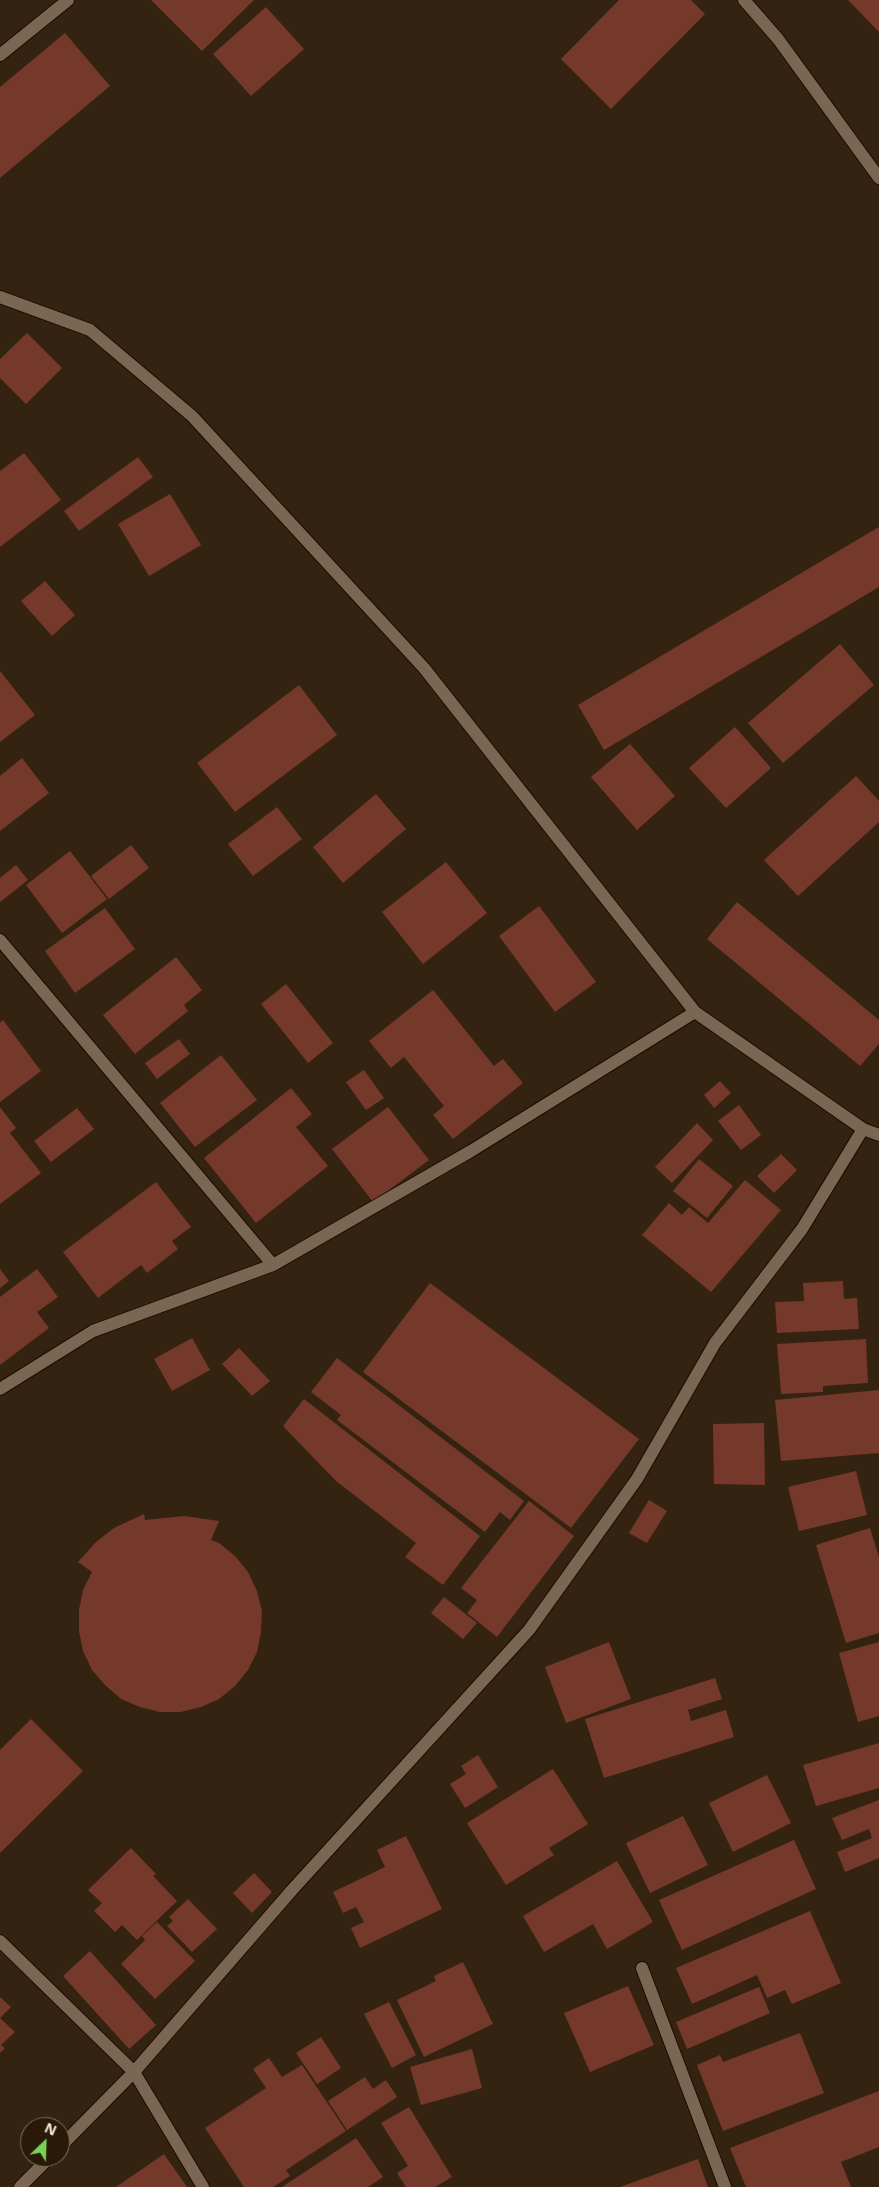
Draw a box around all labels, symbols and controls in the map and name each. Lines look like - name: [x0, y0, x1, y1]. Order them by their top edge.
- north arrow: [20, 2117, 70, 2167]
- text: N: [42, 2118, 60, 2140]

